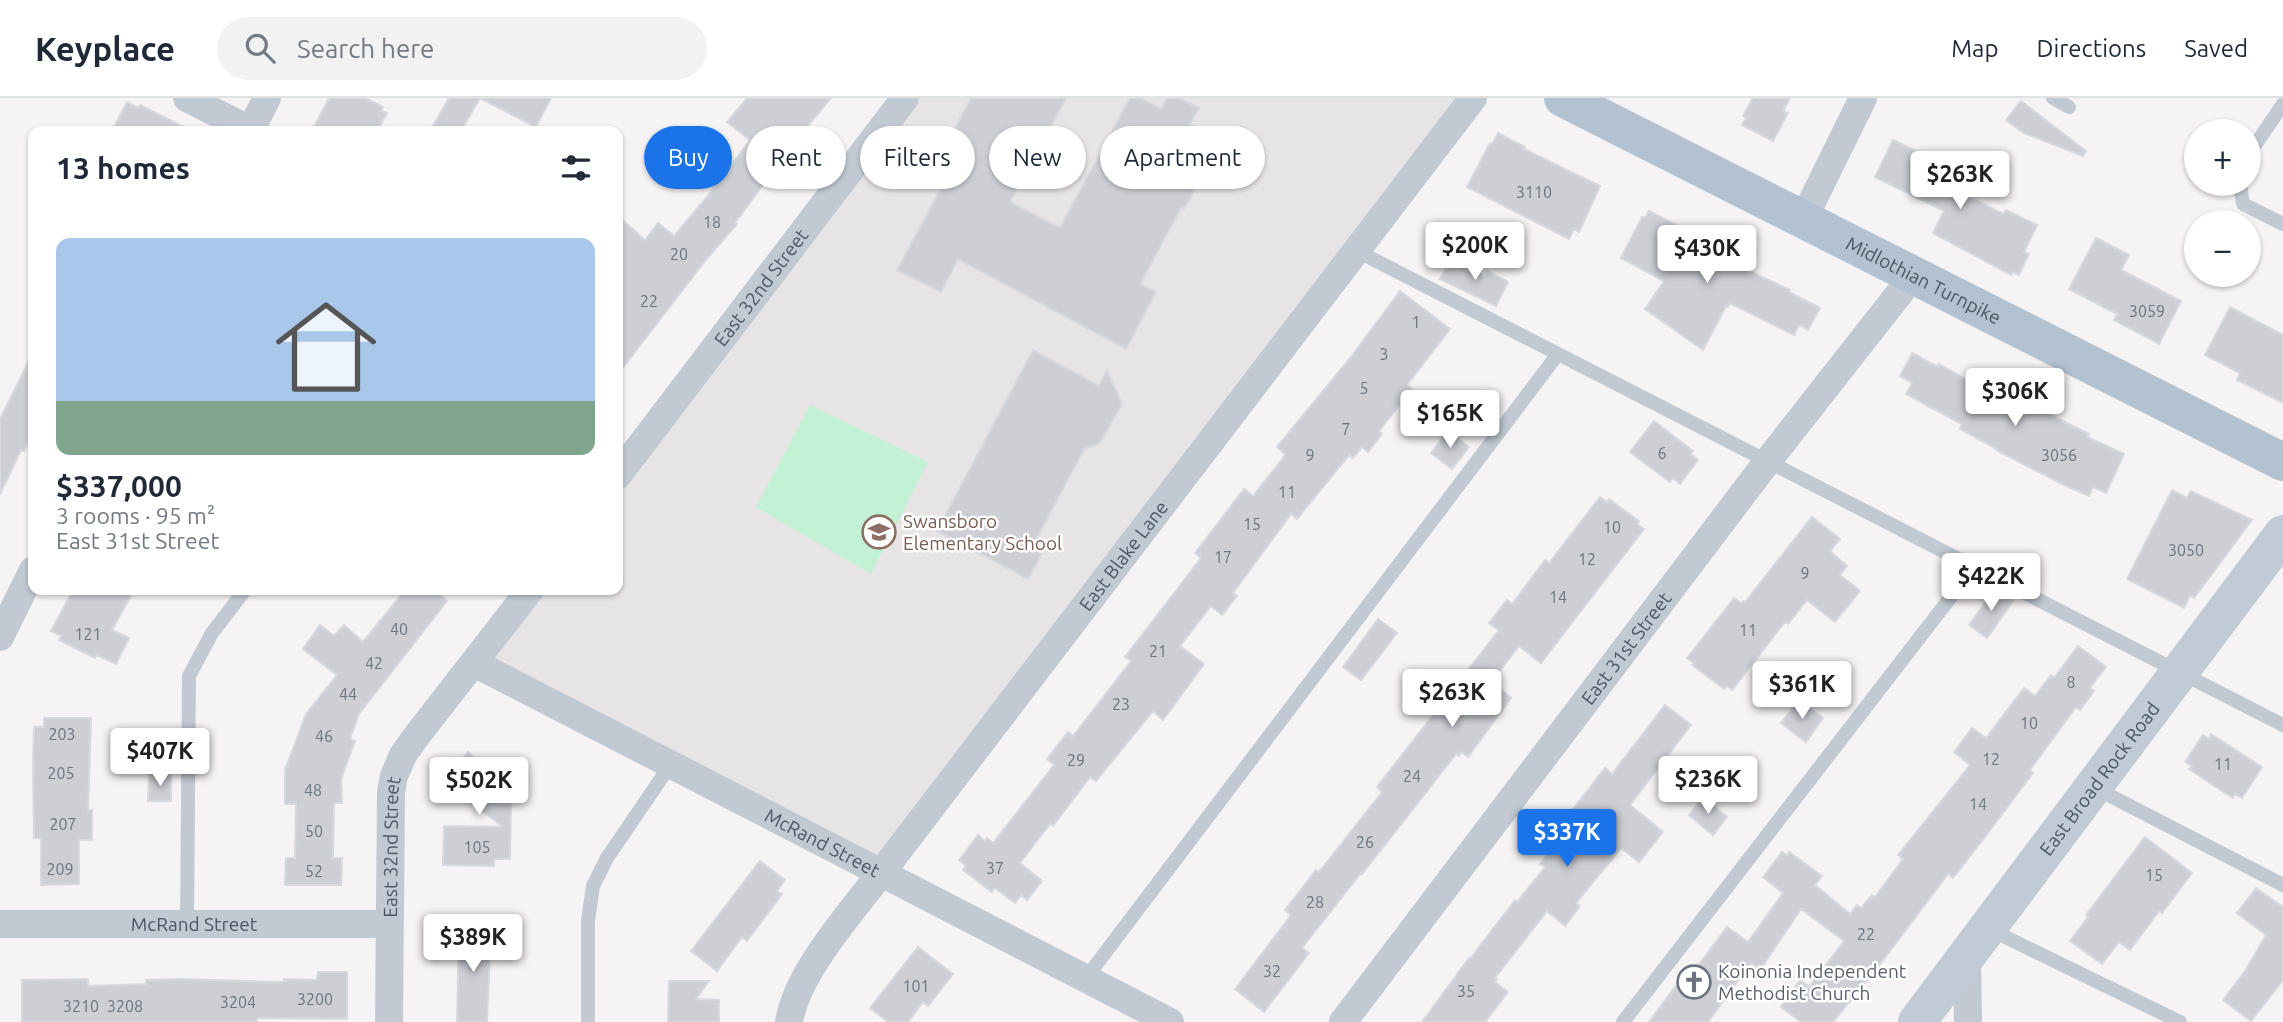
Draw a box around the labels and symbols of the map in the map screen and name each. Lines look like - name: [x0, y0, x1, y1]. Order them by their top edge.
- pin: $263K: [1911, 152, 2009, 211]
- house number: 3110: [1516, 183, 1552, 201]
- house number: 18: [703, 213, 721, 231]
- pin: $200K: [1426, 222, 1524, 282]
- street label: East 32nd Street: [709, 224, 813, 350]
- pin: $430K: [1658, 226, 1756, 285]
- street label: Midlothian Turnpike: [1842, 232, 2005, 329]
- house number: 20: [670, 245, 688, 263]
- house number: 22: [640, 292, 658, 310]
- house number: 3059: [2129, 302, 2165, 320]
- house number: 1: [1411, 313, 1421, 331]
- house number: 3: [1379, 345, 1389, 363]
- pin: $306K: [1966, 368, 2064, 428]
- house number: 5: [1359, 379, 1369, 397]
- pin: $165K: [1401, 390, 1499, 450]
- house number: 7: [1341, 420, 1351, 438]
- house number: 6: [1657, 444, 1667, 462]
- house number: 9: [1305, 446, 1315, 464]
- house number: 3056: [2041, 446, 2077, 464]
- house number: 11: [1278, 483, 1296, 501]
- street label: East Blake Lane: [1074, 496, 1172, 615]
- place label: Swansboro Elementary School: [903, 510, 1062, 554]
- school or university icon: Swansboro Elementary School: [860, 513, 898, 551]
- house number: 15: [1243, 515, 1261, 533]
- house number: 10: [1603, 518, 1621, 536]
- house number: 3050: [2168, 541, 2204, 559]
- house number: 17: [1214, 548, 1232, 566]
- house number: 12: [1578, 550, 1596, 568]
- pin: $422K: [1942, 554, 2040, 613]
- house number: 9: [1800, 564, 1810, 582]
- street label: East 31st Street: [1577, 587, 1676, 709]
- house number: 14: [1549, 588, 1567, 606]
- house number: 40: [390, 620, 408, 638]
- house number: 11: [1739, 621, 1757, 639]
- house number: 121: [74, 625, 102, 643]
- house number: 21: [1149, 642, 1167, 660]
- house number: 42: [365, 654, 383, 672]
- pin: $361K: [1753, 662, 1851, 721]
- pin: $263K: [1403, 670, 1501, 729]
- house number: 8: [2066, 673, 2076, 691]
- house number: 44: [339, 685, 357, 703]
- house number: 23: [1112, 695, 1130, 713]
- street label: East Broad Rock Road: [2035, 698, 2164, 860]
- house number: 10: [2020, 714, 2038, 732]
- house number: 203: [48, 725, 76, 743]
- house number: 46: [315, 727, 333, 745]
- pin: $407K: [111, 728, 209, 788]
- house number: 12: [1982, 750, 2000, 768]
- house number: 29: [1067, 751, 1085, 769]
- house number: 11: [2214, 755, 2232, 773]
- pin: $236K: [1659, 756, 1757, 816]
- pin: $502K: [430, 758, 528, 817]
- house number: 205: [47, 764, 75, 782]
- house number: 24: [1403, 767, 1421, 785]
- street label: East 32nd Street: [379, 774, 405, 918]
- house number: 48: [304, 781, 322, 799]
- house number: 14: [1969, 795, 1987, 813]
- street label: McRand Street: [761, 804, 884, 882]
- pin: $337K: [1518, 810, 1616, 869]
- house number: 207: [49, 815, 77, 833]
- house number: 50: [305, 822, 323, 840]
- house number: 26: [1356, 833, 1374, 851]
- house number: 105: [463, 838, 491, 856]
- house number: 37: [986, 859, 1004, 877]
- house number: 209: [46, 860, 74, 878]
- house number: 52: [305, 862, 323, 880]
- house number: 15: [2145, 866, 2163, 884]
- house number: 28: [1306, 893, 1324, 911]
- street label: McRand Street: [131, 913, 258, 935]
- pin: $389K: [424, 914, 522, 974]
- house number: 22: [1857, 925, 1875, 943]
- place label: Koinonia Independent Methodist Church: [1718, 960, 1907, 1004]
- house number: 32: [1263, 962, 1281, 980]
- church icon: Koinonia Independent Methodist Church: [1675, 963, 1713, 1001]
- house number: 101: [902, 977, 930, 995]
- house number: 35: [1457, 982, 1475, 1000]
- house number: 3200: [297, 990, 333, 1008]
- house number: 3204: [220, 993, 256, 1011]
- house number: 3210: [63, 997, 99, 1015]
- house number: 3208: [107, 997, 143, 1015]

